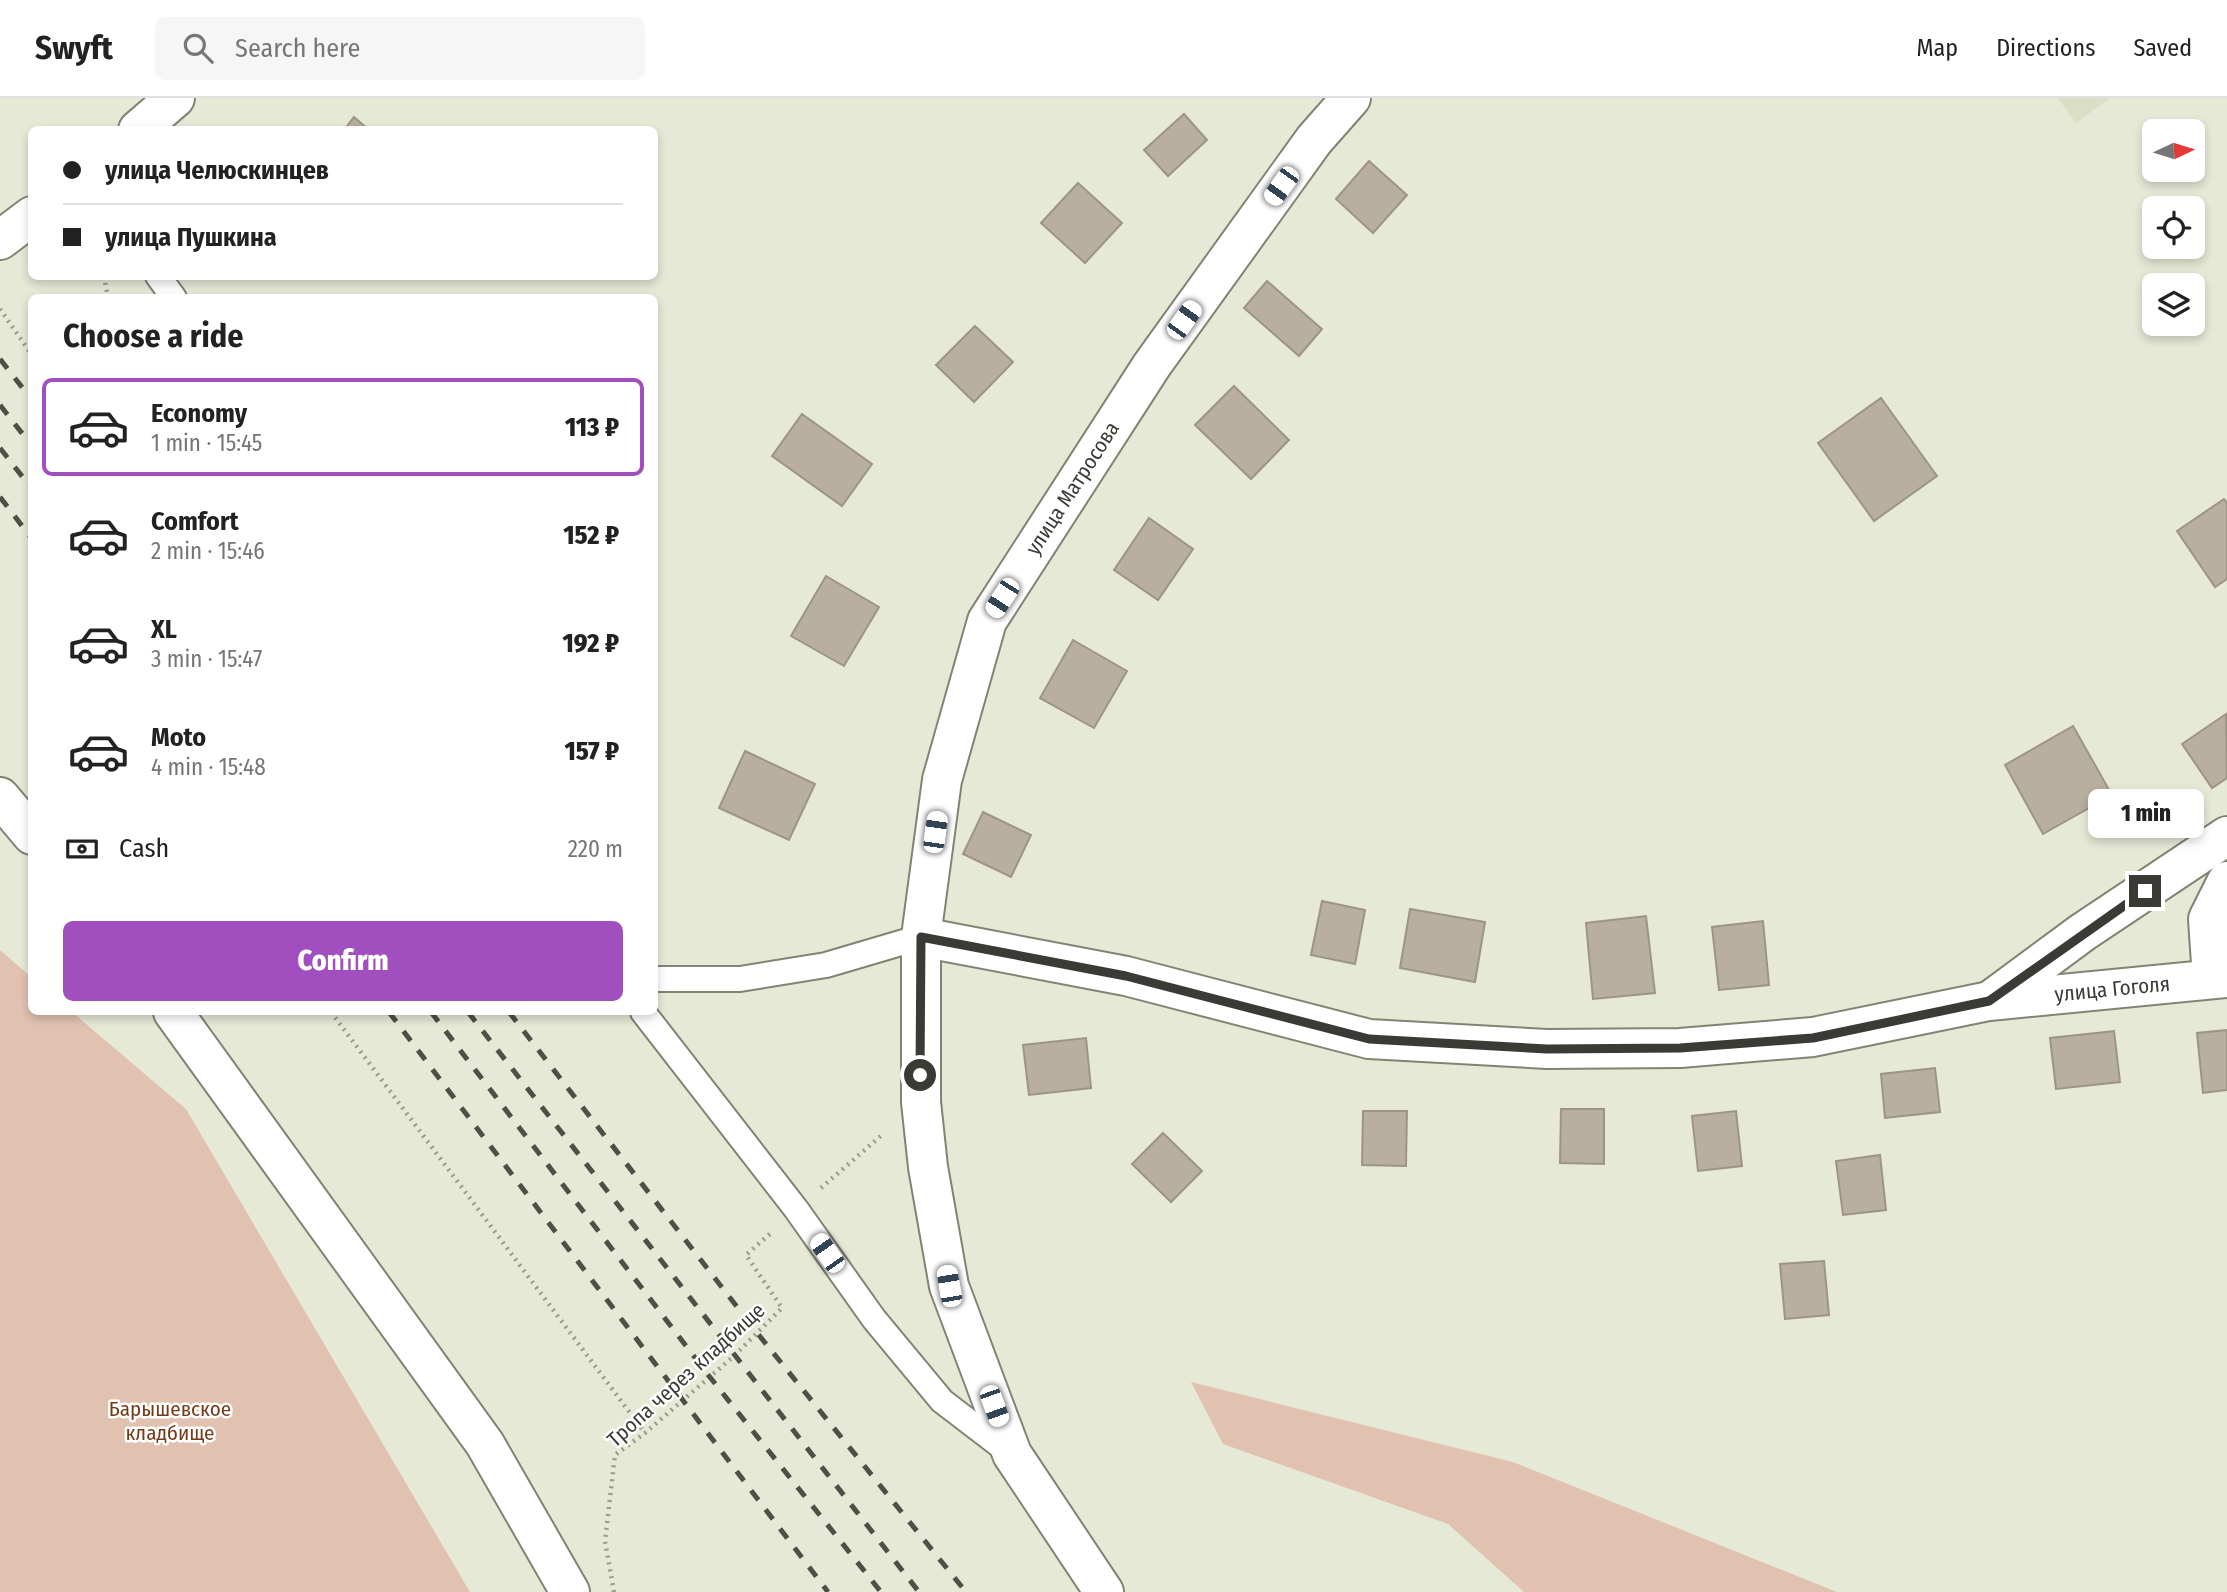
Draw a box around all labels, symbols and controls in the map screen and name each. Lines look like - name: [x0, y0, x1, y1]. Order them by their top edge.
- search box: [155, 17, 645, 80]
- text: Swyft: [35, 28, 113, 68]
- icon: search: [179, 29, 217, 67]
- text: Search here: [235, 33, 360, 64]
- text: Map: [1917, 34, 1958, 62]
- text: Directions: [1996, 34, 2095, 62]
- text: Saved: [2133, 34, 2192, 62]
- north arrow: [2142, 119, 2205, 182]
- map controls: [2142, 119, 2205, 336]
- text: улица Челюскинцев: [105, 155, 329, 186]
- car: [1261, 163, 1302, 209]
- button: locate: [2142, 196, 2205, 259]
- text: улица Пушкина: [105, 222, 277, 253]
- button: layers: [2142, 273, 2205, 336]
- car: [1164, 297, 1205, 343]
- text: Choose a ride: [63, 317, 244, 355]
- icon: car: [67, 396, 130, 459]
- text: Economy: [151, 398, 247, 429]
- text: 113 ₽: [565, 412, 619, 443]
- street label: улица Матросова: [1020, 417, 1125, 560]
- text: 1 min · 15:45: [151, 429, 262, 457]
- icon: car: [67, 504, 130, 567]
- text: Comfort: [151, 506, 239, 537]
- text: 152 ₽: [563, 520, 619, 551]
- text: 2 min · 15:46: [151, 537, 265, 565]
- car: [982, 575, 1023, 621]
- icon: car: [67, 612, 130, 675]
- text: XL: [151, 614, 177, 645]
- text: 192 ₽: [563, 628, 619, 659]
- text: 3 min · 15:47: [151, 645, 262, 673]
- icon: car: [67, 720, 130, 783]
- text: Moto: [151, 722, 206, 753]
- text: 157 ₽: [565, 736, 619, 767]
- text: 4 min · 15:48: [151, 753, 266, 781]
- callout: 1 min: [2087, 790, 2203, 838]
- text: 1 min: [2121, 799, 2171, 827]
- car: [922, 810, 949, 854]
- icon: cash: [63, 830, 101, 868]
- text: Cash: [119, 833, 169, 864]
- text: 220 m: [568, 835, 623, 863]
- route end: [2129, 875, 2161, 907]
- button: Confirm: [63, 921, 623, 1001]
- street label: улица Гоголя: [2053, 971, 2171, 1008]
- route start: [904, 1059, 936, 1091]
- car: [807, 1230, 848, 1276]
- car: [936, 1263, 963, 1309]
- street label: Тропа через кладбище: [602, 1297, 770, 1453]
- car: [977, 1383, 1012, 1429]
- park label: Барышевское кладбище: [109, 1396, 231, 1446]

